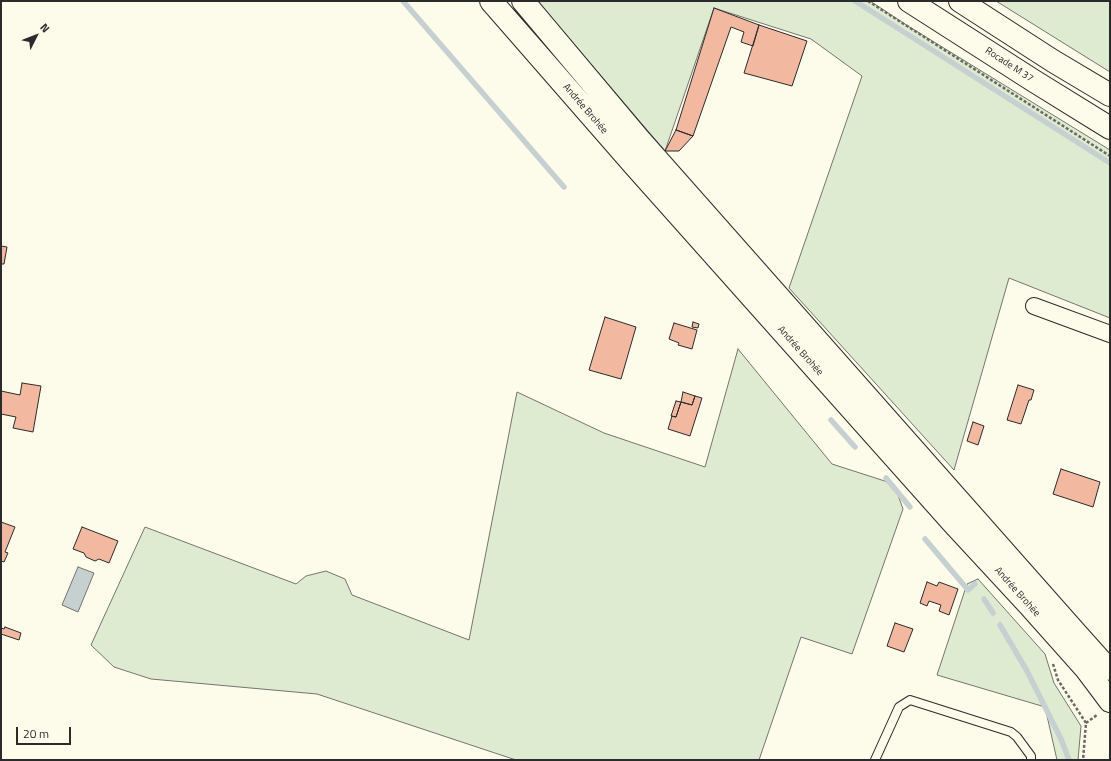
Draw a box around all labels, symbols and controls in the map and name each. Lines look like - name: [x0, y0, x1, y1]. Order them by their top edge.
- north arrow: [16, 16, 56, 56]
- text: N: [36, 20, 53, 36]
- street label: Rocade M 37: [983, 45, 1035, 85]
- street label: Andrée Brohée: [560, 81, 610, 137]
- street label: Andrée Brohée: [775, 324, 825, 378]
- street label: Andrée Brohée: [992, 565, 1042, 619]
- scale bar: [18, 719, 73, 745]
- text: 20 m: [23, 724, 49, 743]

